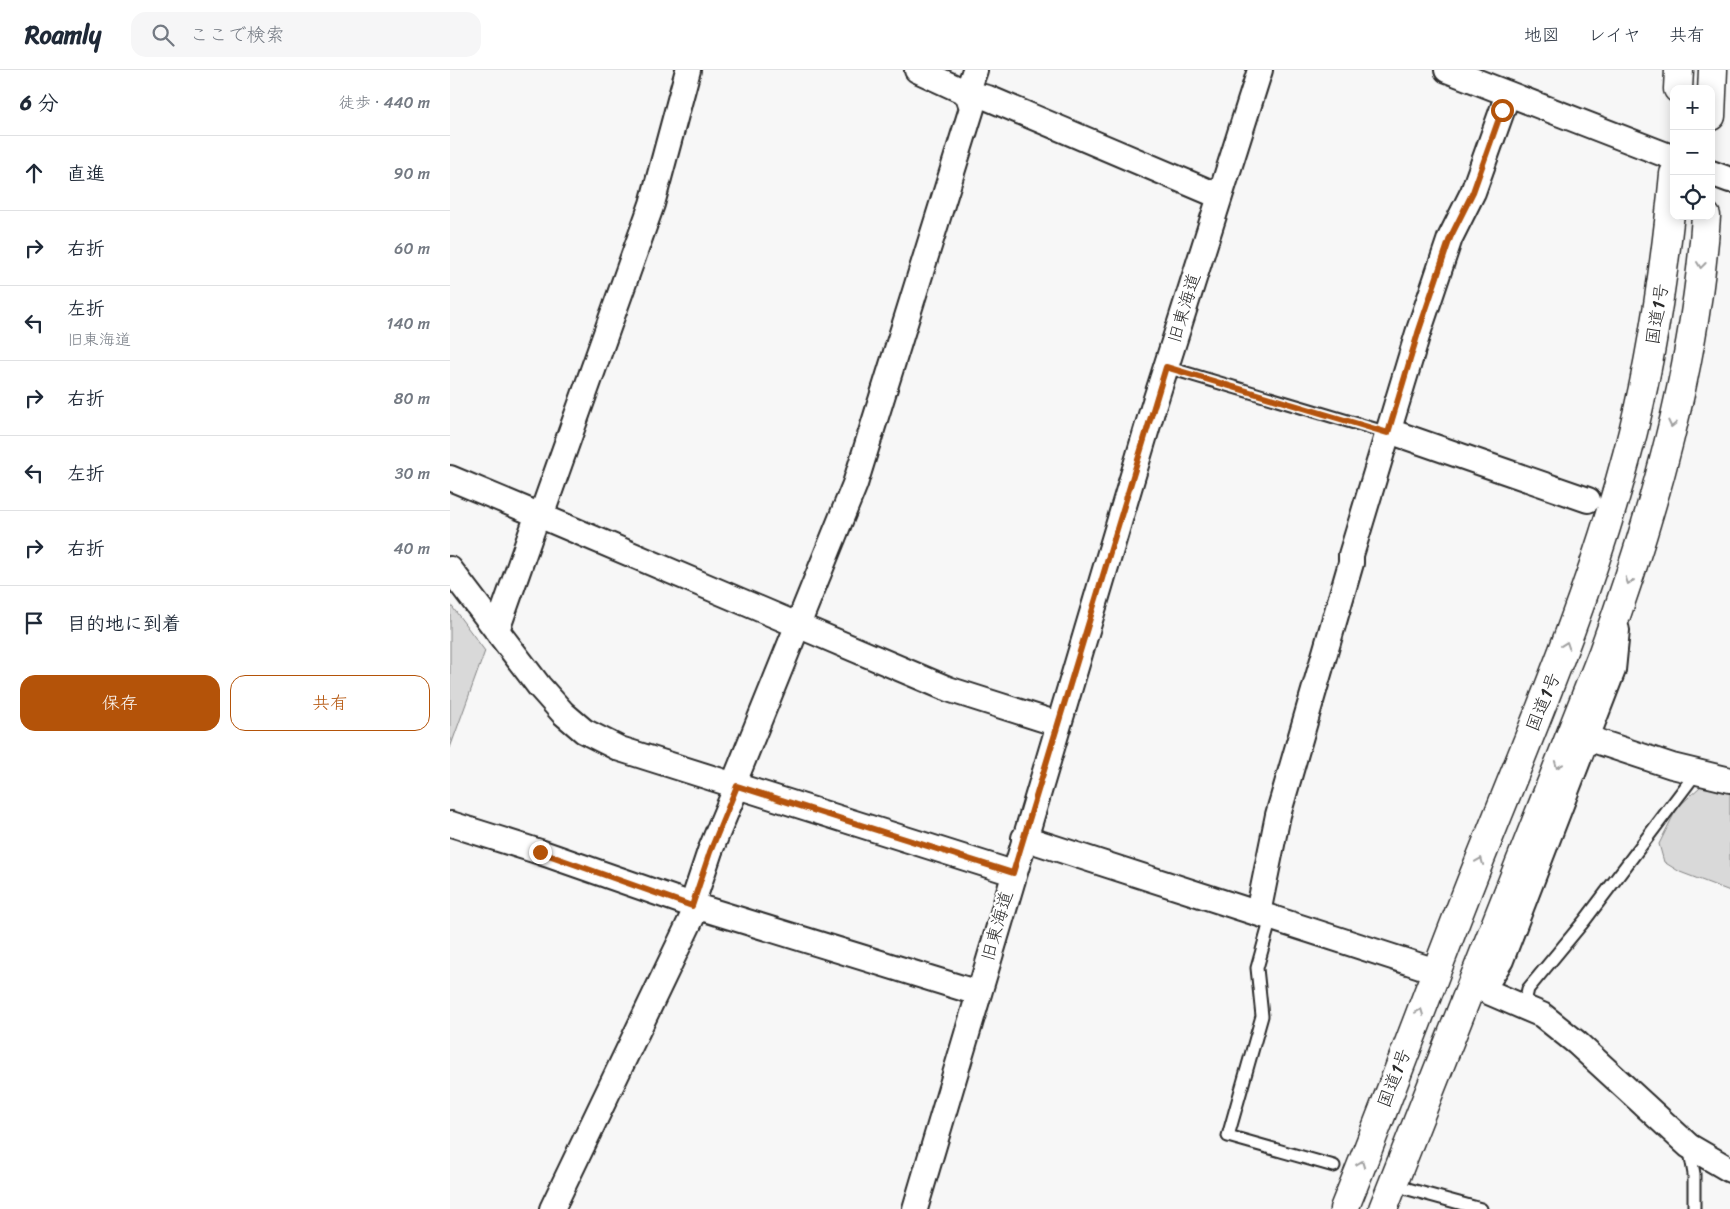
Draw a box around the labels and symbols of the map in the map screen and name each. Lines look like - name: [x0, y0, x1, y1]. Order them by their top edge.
- route start: [1491, 99, 1514, 122]
- one-way arrow: [1696, 261, 1707, 269]
- street label: 旧東海道: [1158, 269, 1210, 347]
- street label: 国道1号: [1636, 281, 1678, 347]
- one-way arrow: [1667, 420, 1678, 429]
- one-way arrow: [1625, 576, 1635, 585]
- one-way arrow: [1560, 641, 1570, 650]
- street label: 国道1号: [1517, 667, 1569, 737]
- one-way arrow: [1553, 760, 1564, 769]
- route end: [529, 841, 552, 864]
- one-way arrow: [1473, 857, 1484, 866]
- street label: 旧東海道: [972, 887, 1022, 965]
- one-way arrow: [1414, 1008, 1424, 1017]
- street label: 国道1号: [1368, 1043, 1420, 1113]
- one-way arrow: [1356, 1160, 1366, 1168]

